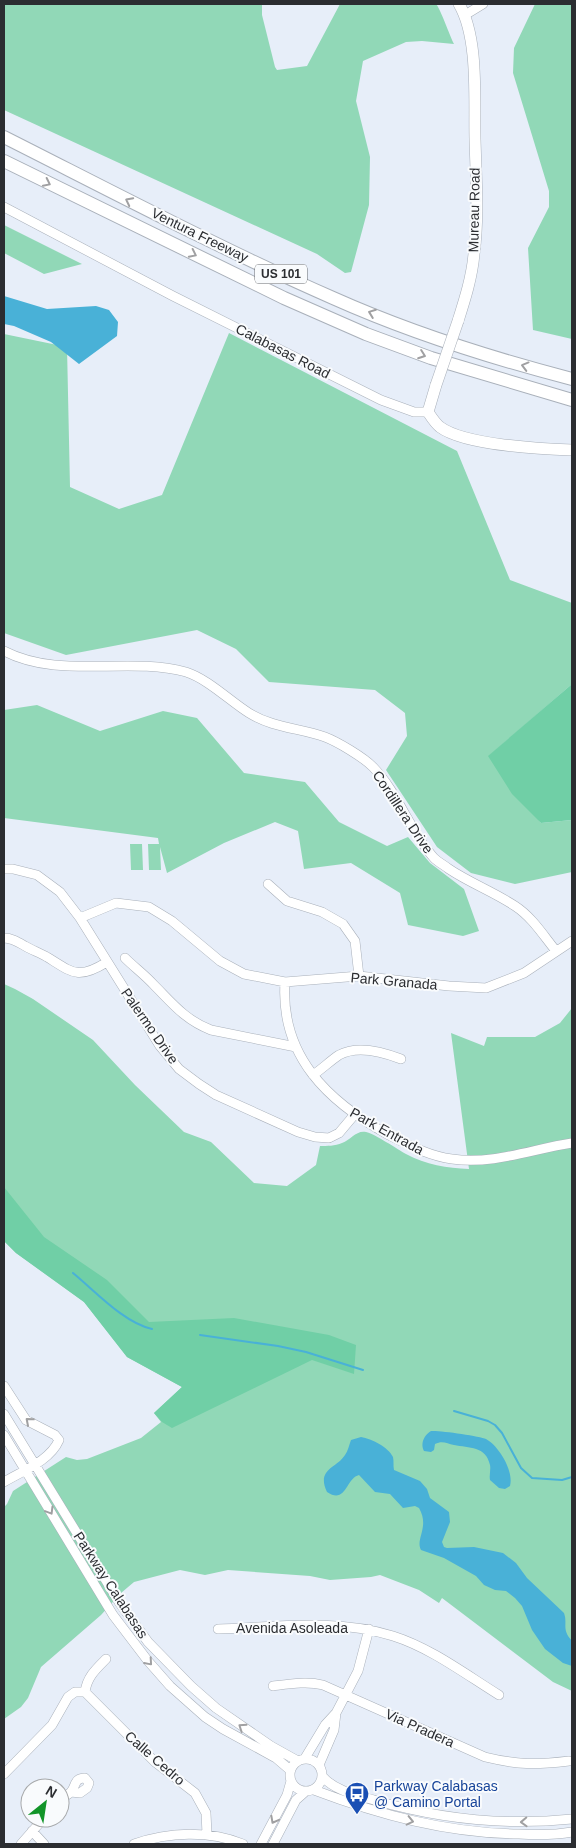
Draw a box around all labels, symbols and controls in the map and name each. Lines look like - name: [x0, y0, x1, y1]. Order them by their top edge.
- street label: Mureau Road: [465, 167, 483, 253]
- one-way arrow: [42, 176, 51, 186]
- one-way arrow: [125, 197, 134, 207]
- street label: Ventura Freeway: [149, 205, 251, 265]
- one-way arrow: [188, 248, 197, 258]
- road number: US 101: [255, 264, 307, 284]
- one-way arrow: [368, 309, 376, 319]
- street label: Calabasas Road: [233, 320, 333, 382]
- one-way arrow: [417, 349, 426, 359]
- one-way arrow: [522, 362, 530, 372]
- street label: Cordillera Drive: [369, 768, 437, 857]
- street label: Park Granada: [350, 969, 438, 993]
- street label: Palermo Drive: [118, 985, 182, 1067]
- street label: Park Entrada: [347, 1104, 427, 1158]
- one-way arrow: [26, 1417, 35, 1426]
- one-way arrow: [43, 1506, 53, 1515]
- street label: Parkway Calabasas: [71, 1529, 151, 1641]
- street label: Avenida Asoleada: [236, 1620, 348, 1636]
- one-way arrow: [143, 1657, 152, 1666]
- street label: Via Pradera: [383, 1706, 457, 1750]
- one-way arrow: [238, 1724, 248, 1733]
- street label: Calle Cedro: [122, 1728, 188, 1788]
- north arrow: [20, 1778, 70, 1828]
- place label: Parkway Calabasas @ Camino Portal: [374, 1778, 498, 1810]
- bus stop icon: Parkway Calabasas @ Camino Portal: [344, 1781, 370, 1815]
- text: N: [43, 1782, 60, 1801]
- one-way arrow: [270, 1815, 280, 1824]
- one-way arrow: [406, 1815, 414, 1826]
- one-way arrow: [519, 1816, 527, 1827]

